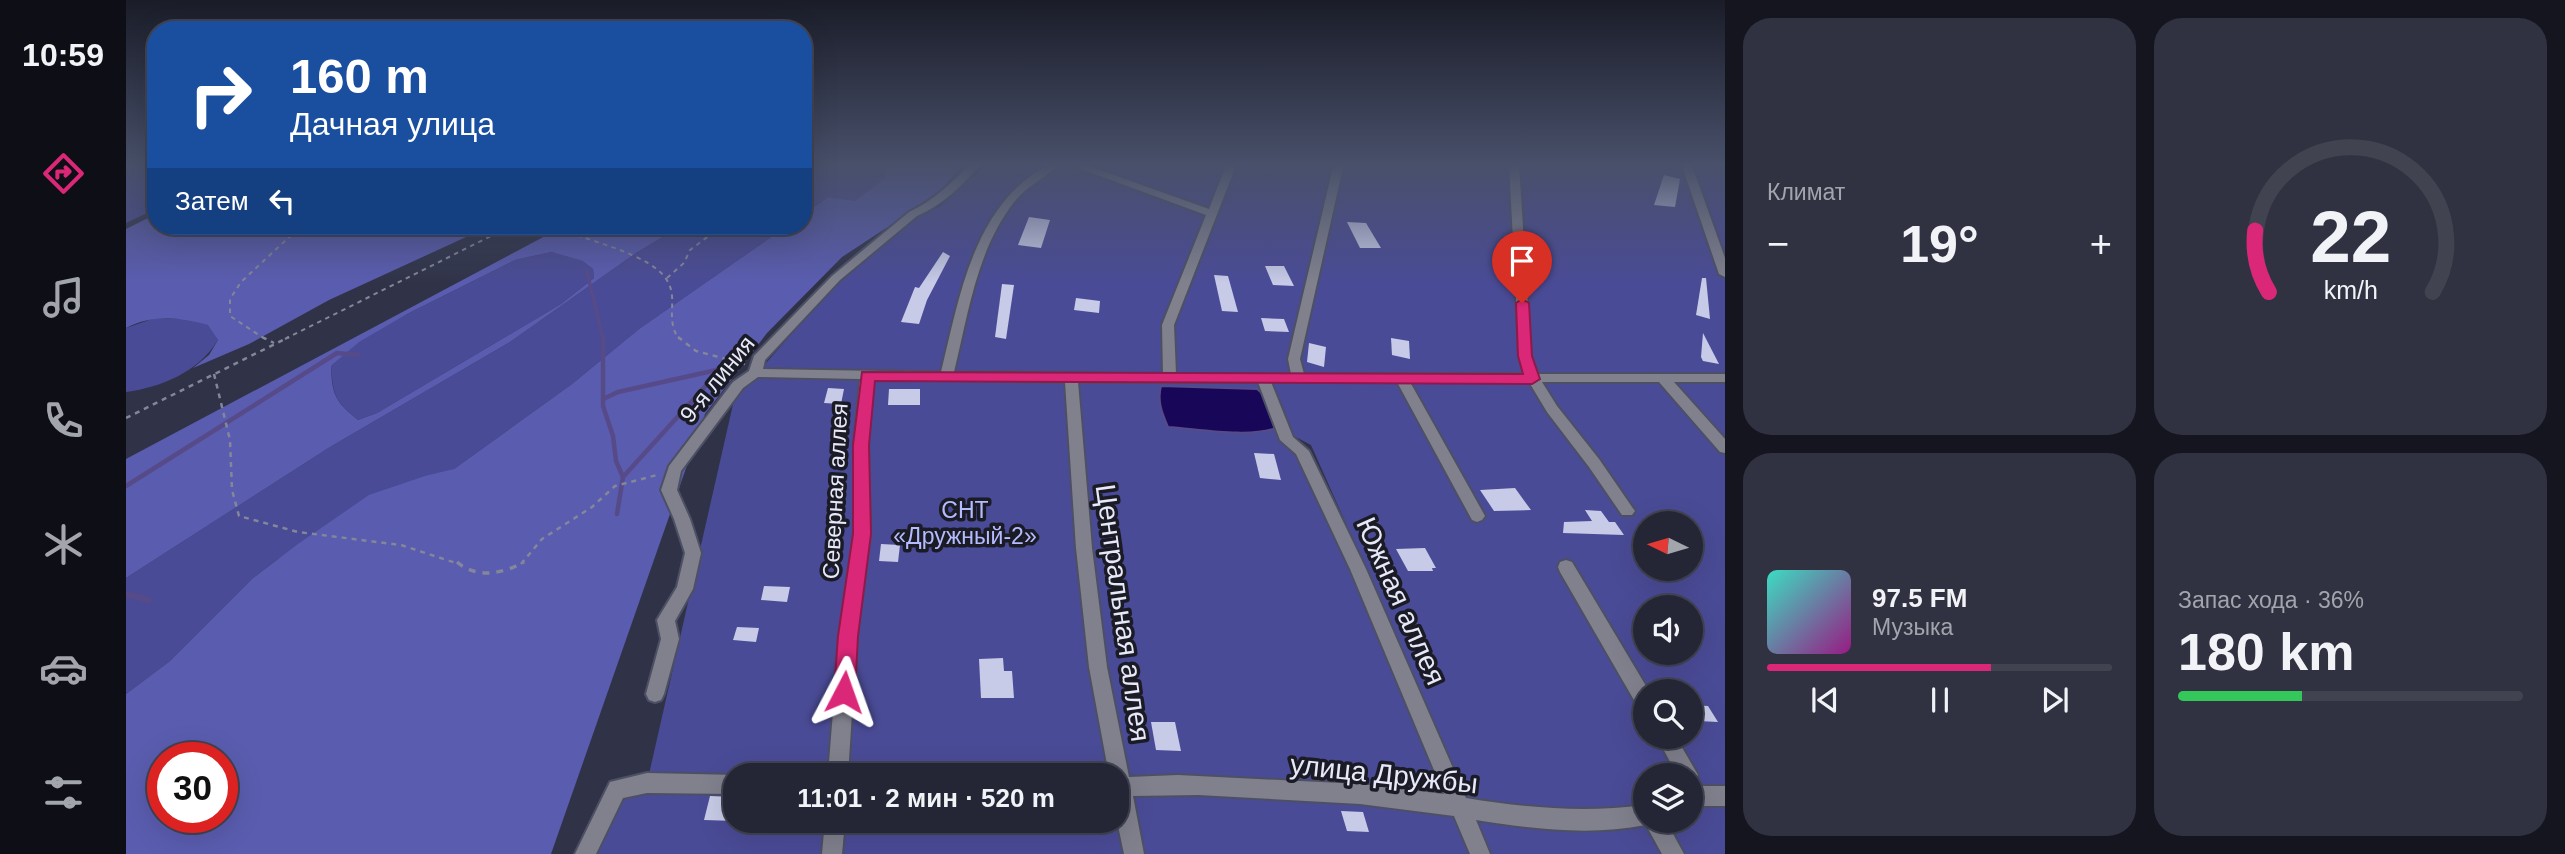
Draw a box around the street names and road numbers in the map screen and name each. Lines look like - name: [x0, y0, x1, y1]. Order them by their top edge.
- street label: 9-я линия: [674, 331, 760, 427]
- street label: Северная аллея: [817, 402, 853, 580]
- street label: Центральная аллея: [1090, 482, 1156, 744]
- street label: Южная аллея: [1350, 512, 1452, 690]
- street label: улица Дружбы: [1289, 749, 1479, 799]

